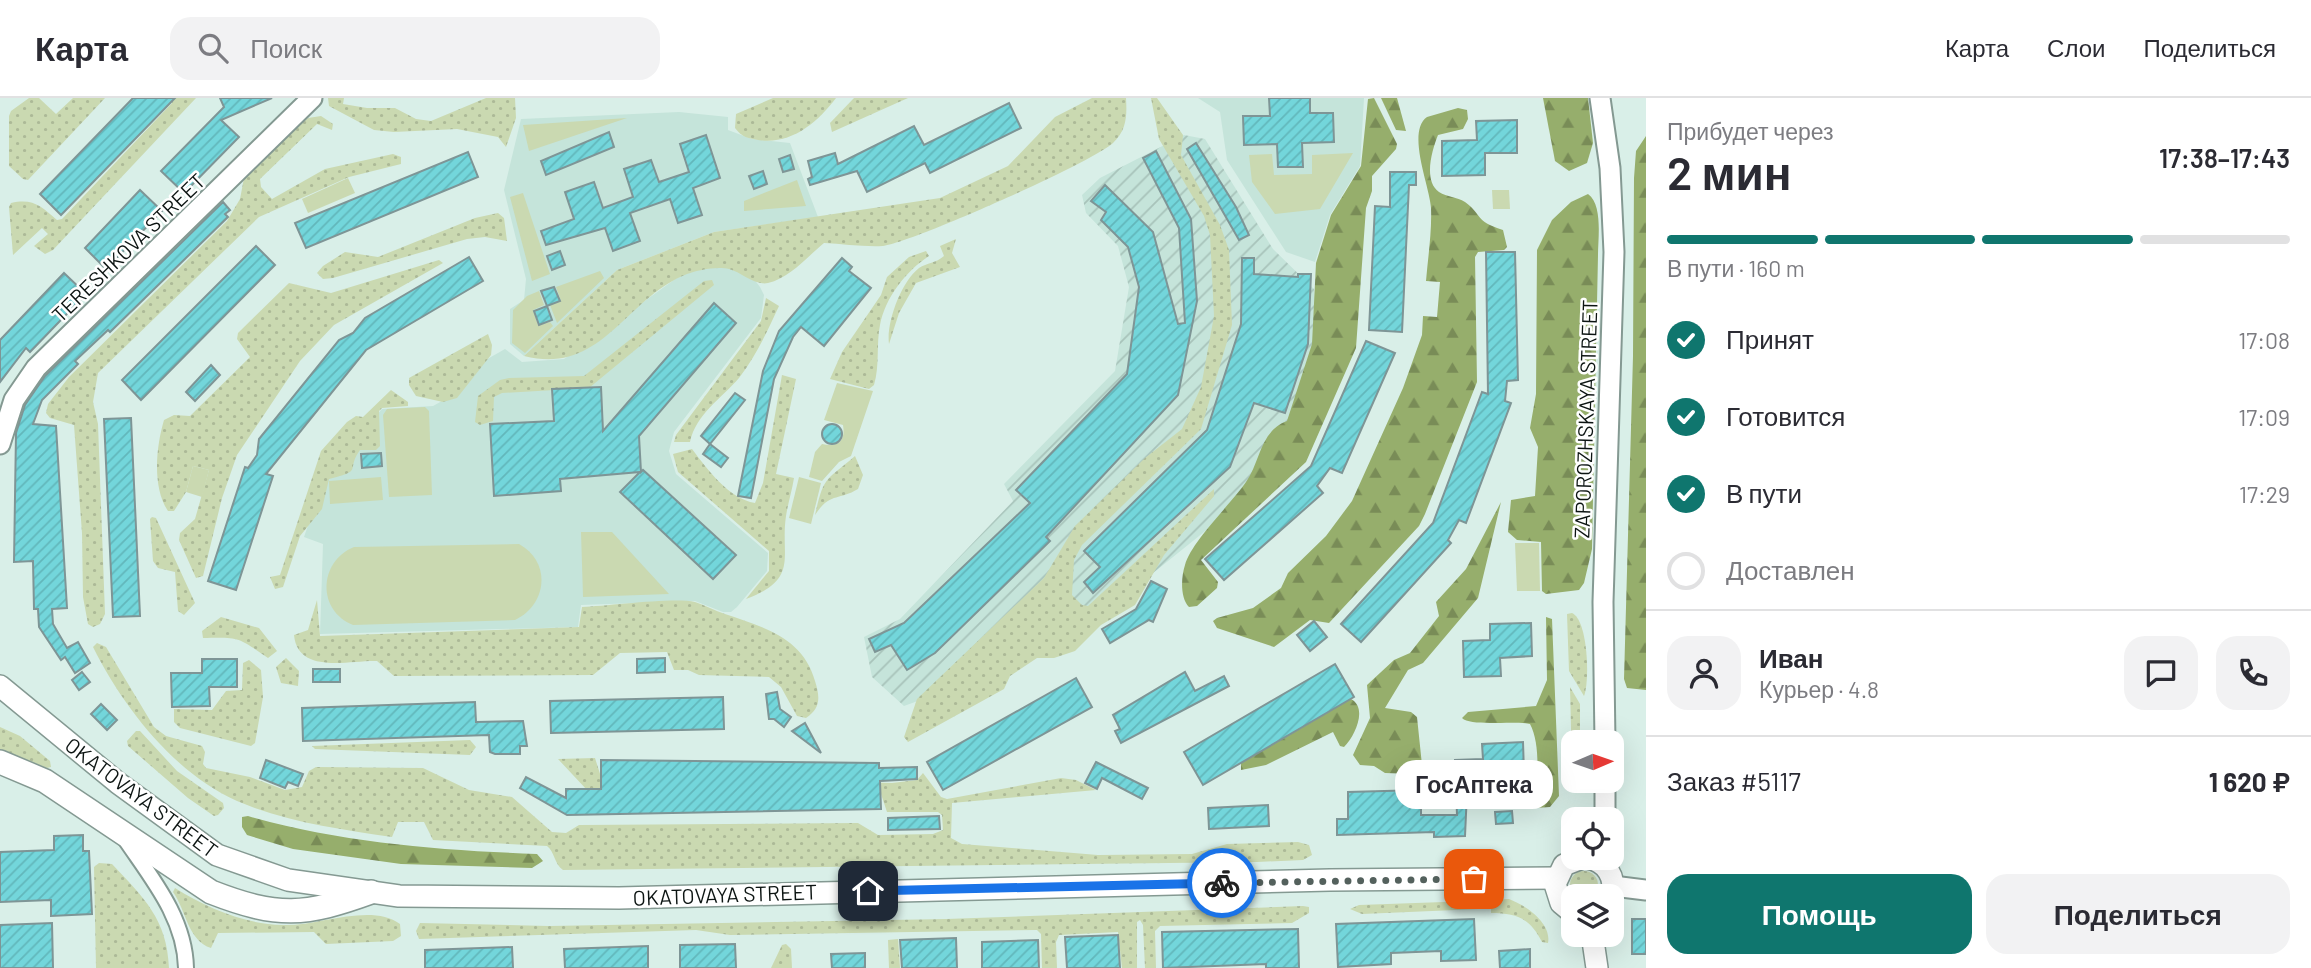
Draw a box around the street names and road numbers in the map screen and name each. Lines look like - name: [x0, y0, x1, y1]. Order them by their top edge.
- street label: TERESHKOVA STREET: [46, 167, 210, 327]
- street label: ZAPOROZHSKAYA STREET: [1568, 299, 1602, 539]
- street label: OKATOVAYA STREET: [61, 732, 223, 863]
- street label: OKATOVAYA STREET: [632, 878, 818, 910]

